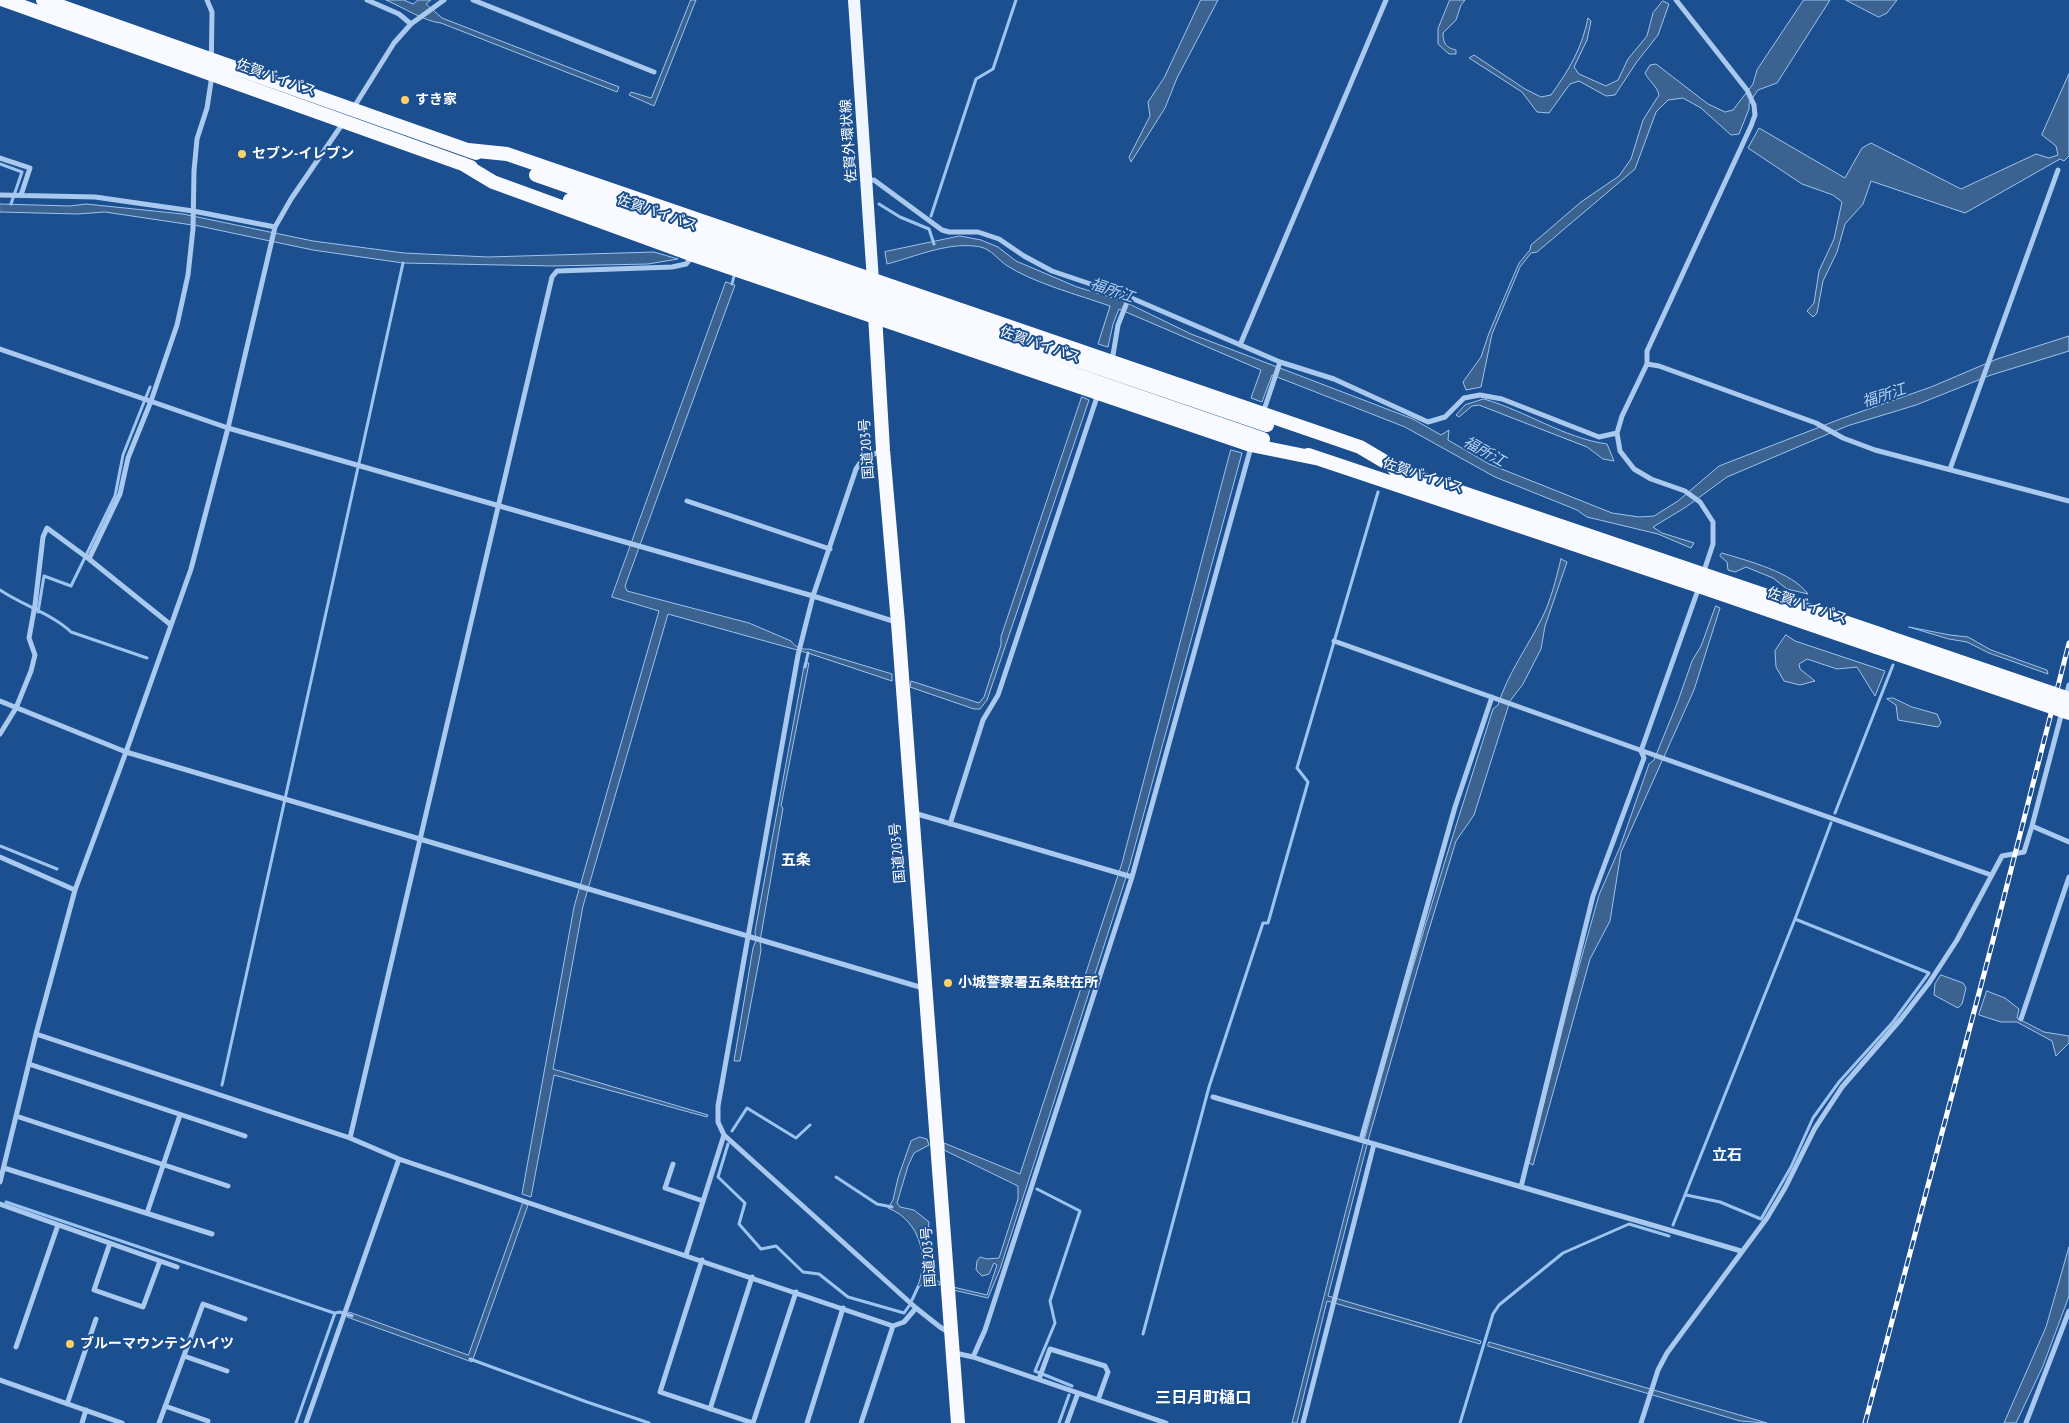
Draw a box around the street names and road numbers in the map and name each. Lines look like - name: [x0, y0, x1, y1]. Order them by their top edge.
- street label: 佐賀バイパス: [234, 56, 318, 100]
- street label: 佐賀外環状線: [838, 99, 860, 183]
- street label: 佐賀バイパス: [615, 191, 699, 235]
- street label: 佐賀バイパス: [998, 323, 1082, 367]
- street label: 国道203号: [856, 418, 878, 480]
- street label: 佐賀バイパス: [1380, 455, 1466, 497]
- street label: 佐賀バイパス: [1765, 584, 1849, 628]
- street label: 国道203号: [887, 822, 909, 884]
- street label: 国道203号: [918, 1226, 940, 1288]

